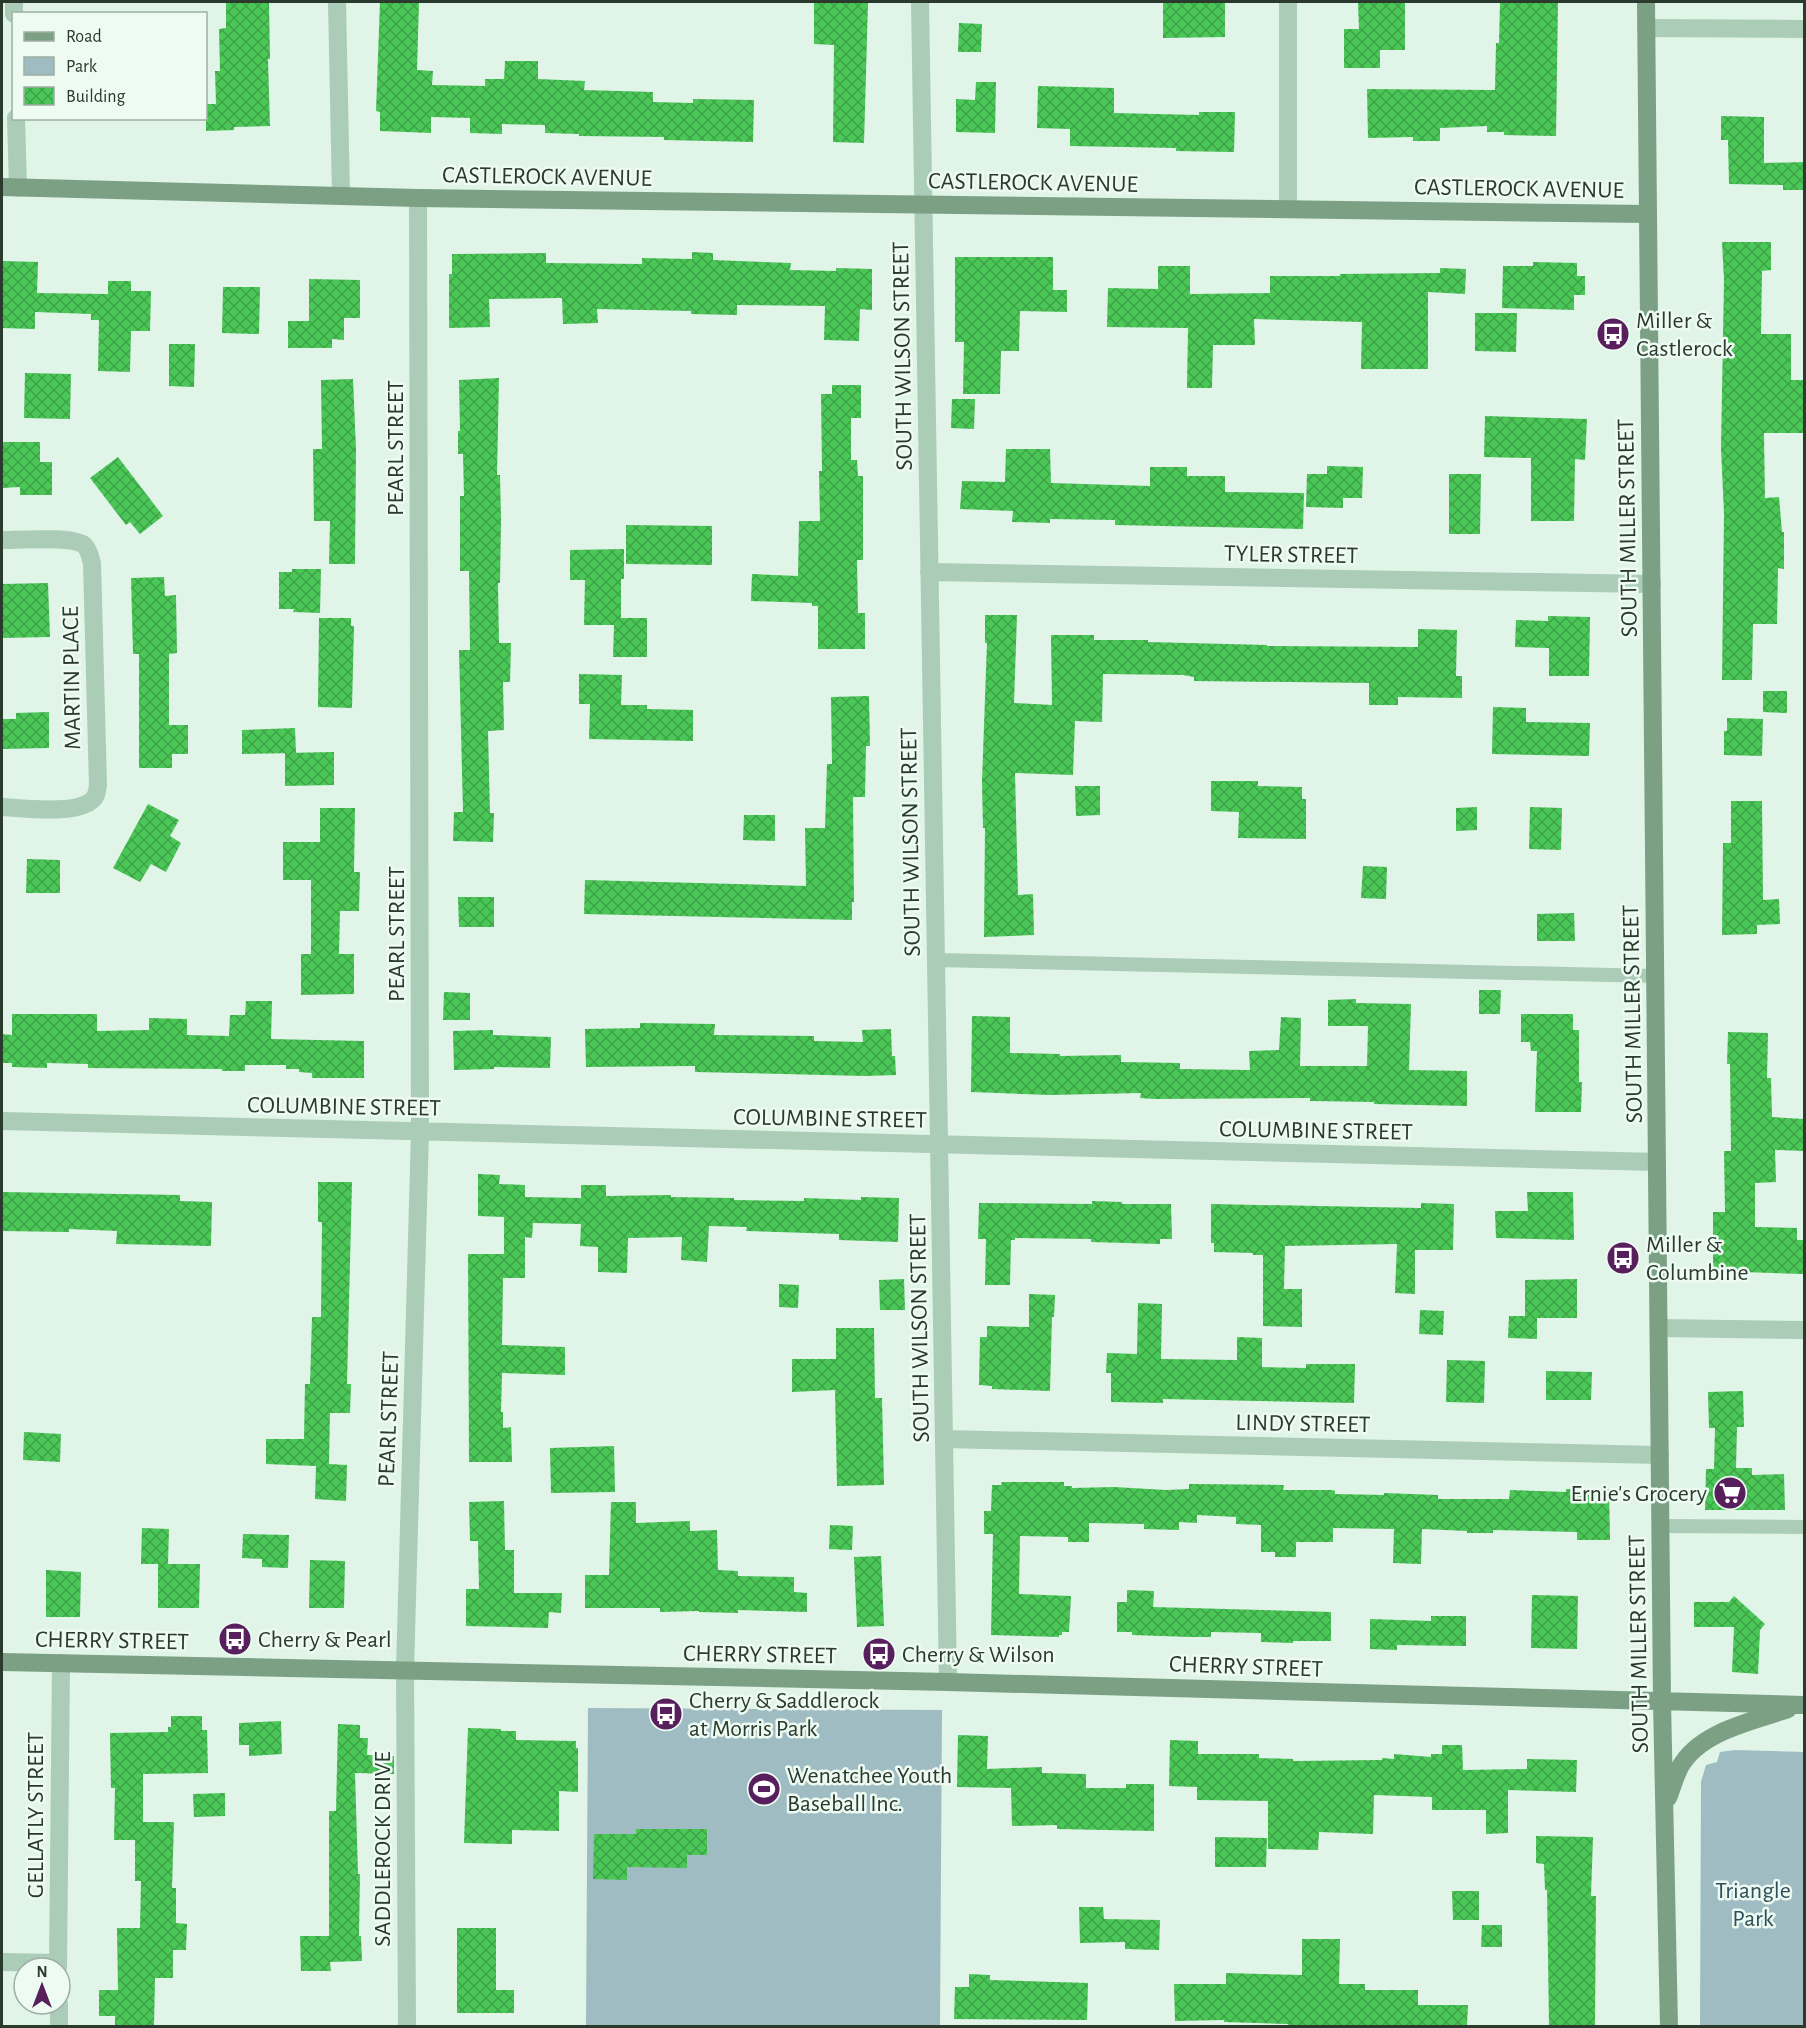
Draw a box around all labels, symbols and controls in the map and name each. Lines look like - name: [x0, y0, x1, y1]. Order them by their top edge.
- legend: [12, 12, 207, 120]
- text: Road: [66, 28, 102, 46]
- text: Park: [66, 58, 98, 76]
- text: Building: [66, 88, 126, 106]
- street label: CASTLEROCK AVENUE: [442, 163, 653, 191]
- street label: CASTLEROCK AVENUE: [928, 169, 1139, 197]
- street label: CASTLEROCK AVENUE: [1414, 175, 1625, 203]
- street label: SOUTH WILSON STREET: [889, 241, 917, 471]
- place label: Miller & Castlerock: [1636, 309, 1733, 361]
- bus stop icon: Miller & Castlerock: [1595, 316, 1631, 352]
- street label: PEARL STREET: [384, 380, 408, 516]
- street label: SOUTH MILLER STREET: [1614, 418, 1642, 638]
- street label: TYLER STREET: [1224, 542, 1359, 568]
- street label: MARTIN PLACE: [59, 605, 85, 750]
- street label: SOUTH WILSON STREET: [897, 727, 925, 957]
- street label: PEARL STREET: [385, 866, 409, 1002]
- street label: SOUTH MILLER STREET: [1619, 904, 1647, 1124]
- street label: COLUMBINE STREET: [247, 1093, 441, 1121]
- street label: COLUMBINE STREET: [733, 1105, 927, 1133]
- street label: COLUMBINE STREET: [1219, 1117, 1413, 1145]
- street label: SOUTH WILSON STREET: [906, 1213, 934, 1443]
- place label: Miller & Columbine: [1646, 1233, 1749, 1285]
- bus stop icon: Miller & Columbine: [1605, 1240, 1641, 1276]
- street label: PEARL STREET: [375, 1350, 403, 1487]
- street label: LINDY STREET: [1235, 1411, 1371, 1437]
- supermarket icon: Ernie's Grocery: [1712, 1475, 1748, 1511]
- place label: Ernie's Grocery: [1570, 1482, 1707, 1506]
- street label: SOUTH MILLER STREET: [1625, 1534, 1653, 1754]
- bus stop icon: Cherry & Pearl: [217, 1621, 253, 1657]
- street label: CHERRY STREET: [35, 1628, 189, 1654]
- place label: Cherry & Pearl: [258, 1628, 392, 1652]
- bus stop icon: Cherry & Wilson: [861, 1636, 897, 1672]
- street label: CHERRY STREET: [683, 1642, 837, 1668]
- place label: Cherry & Wilson: [902, 1643, 1055, 1667]
- street label: CHERRY STREET: [1169, 1652, 1324, 1682]
- place label: Cherry & Saddlerock at Morris Park: [689, 1689, 879, 1741]
- bus stop icon: Cherry & Saddlerock at Morris Park: [648, 1696, 684, 1732]
- street label: GELLATLY STREET: [24, 1731, 48, 1898]
- street label: SADDLEROCK DRIVE: [371, 1751, 395, 1947]
- place label: Wenatchee Youth Baseball Inc.: [787, 1764, 952, 1816]
- sports icon: Wenatchee Youth Baseball Inc.: [746, 1771, 782, 1807]
- park label: Triangle Park: [1715, 1879, 1791, 1931]
- north arrow: [12, 1956, 72, 2016]
- text: N: [36, 1964, 48, 1980]

